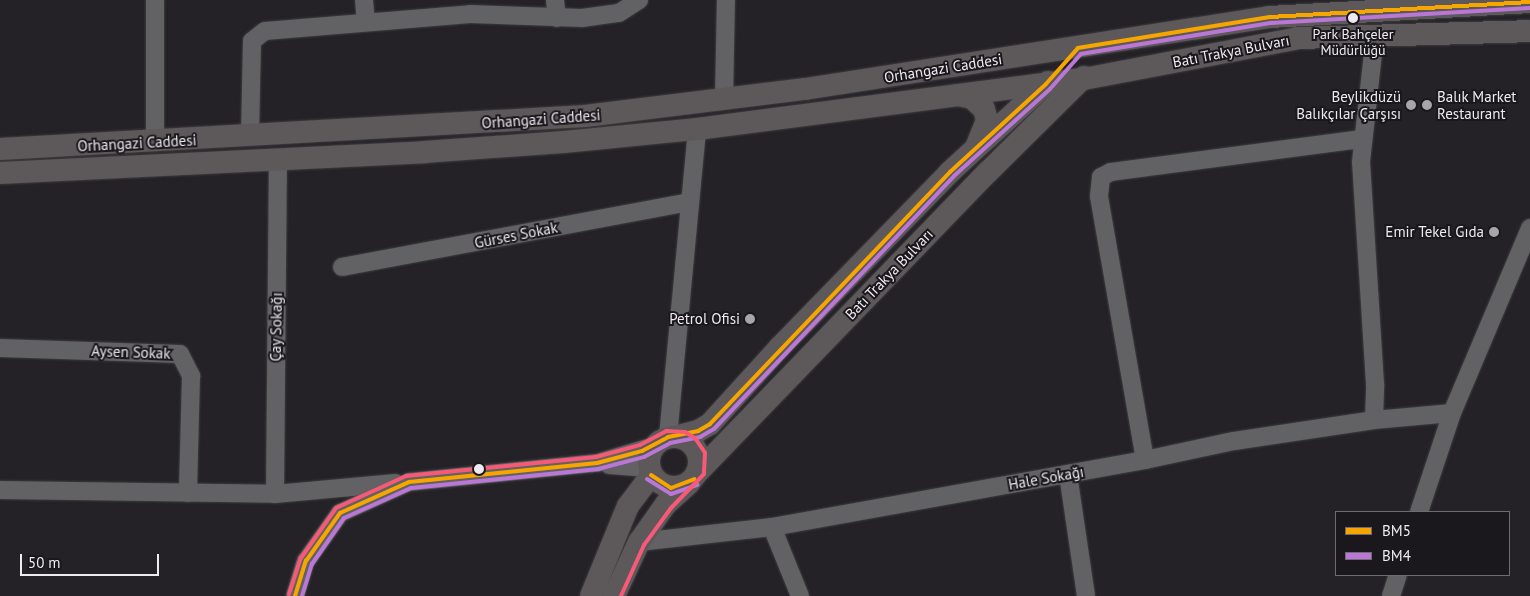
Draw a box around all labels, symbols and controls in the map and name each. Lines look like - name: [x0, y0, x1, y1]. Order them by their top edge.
- marker: Park Bahçeler Müdürlüğü: [1348, 13, 1358, 23]
- place label: Park Bahçeler Müdürlüğü: [1312, 26, 1394, 58]
- street label: Batı Trakya Bulvarı: [1171, 31, 1291, 71]
- street label: Orhangazi Caddesi: [883, 50, 1003, 86]
- place label: Beylikdüzü Balıkçılar Çarşısı: [1296, 87, 1401, 122]
- place label: Balık Market Restaurant: [1437, 87, 1517, 122]
- marker: Beylikdüzü Balıkçılar Çarşısı: [1405, 99, 1417, 111]
- marker: Balık Market Restaurant: [1421, 99, 1433, 111]
- street label: Orhangazi Caddesi: [481, 106, 601, 132]
- street label: Orhangazi Caddesi: [77, 131, 197, 155]
- street label: Gürses Sokak: [473, 218, 559, 252]
- place label: Emir Tekel Gıda: [1385, 223, 1484, 241]
- street label: Batı Trakya Bulvarı: [841, 225, 937, 323]
- marker: Emir Tekel Gıda: [1488, 226, 1500, 238]
- street label: Çay Sokağı: [266, 292, 286, 362]
- place label: Petrol Ofisi: [669, 310, 740, 328]
- marker: Petrol Ofisi: [744, 313, 756, 325]
- street label: Aysen Sokak: [91, 342, 171, 362]
- street label: Hale Sokağı: [1007, 463, 1085, 493]
- unlabelled marker: [474, 464, 484, 474]
- legend: [1335, 511, 1510, 576]
- text: BM5: [1382, 521, 1411, 540]
- scale bar: [22, 544, 161, 576]
- text: BM4: [1382, 546, 1411, 565]
- text: 50 m: [28, 553, 61, 572]

